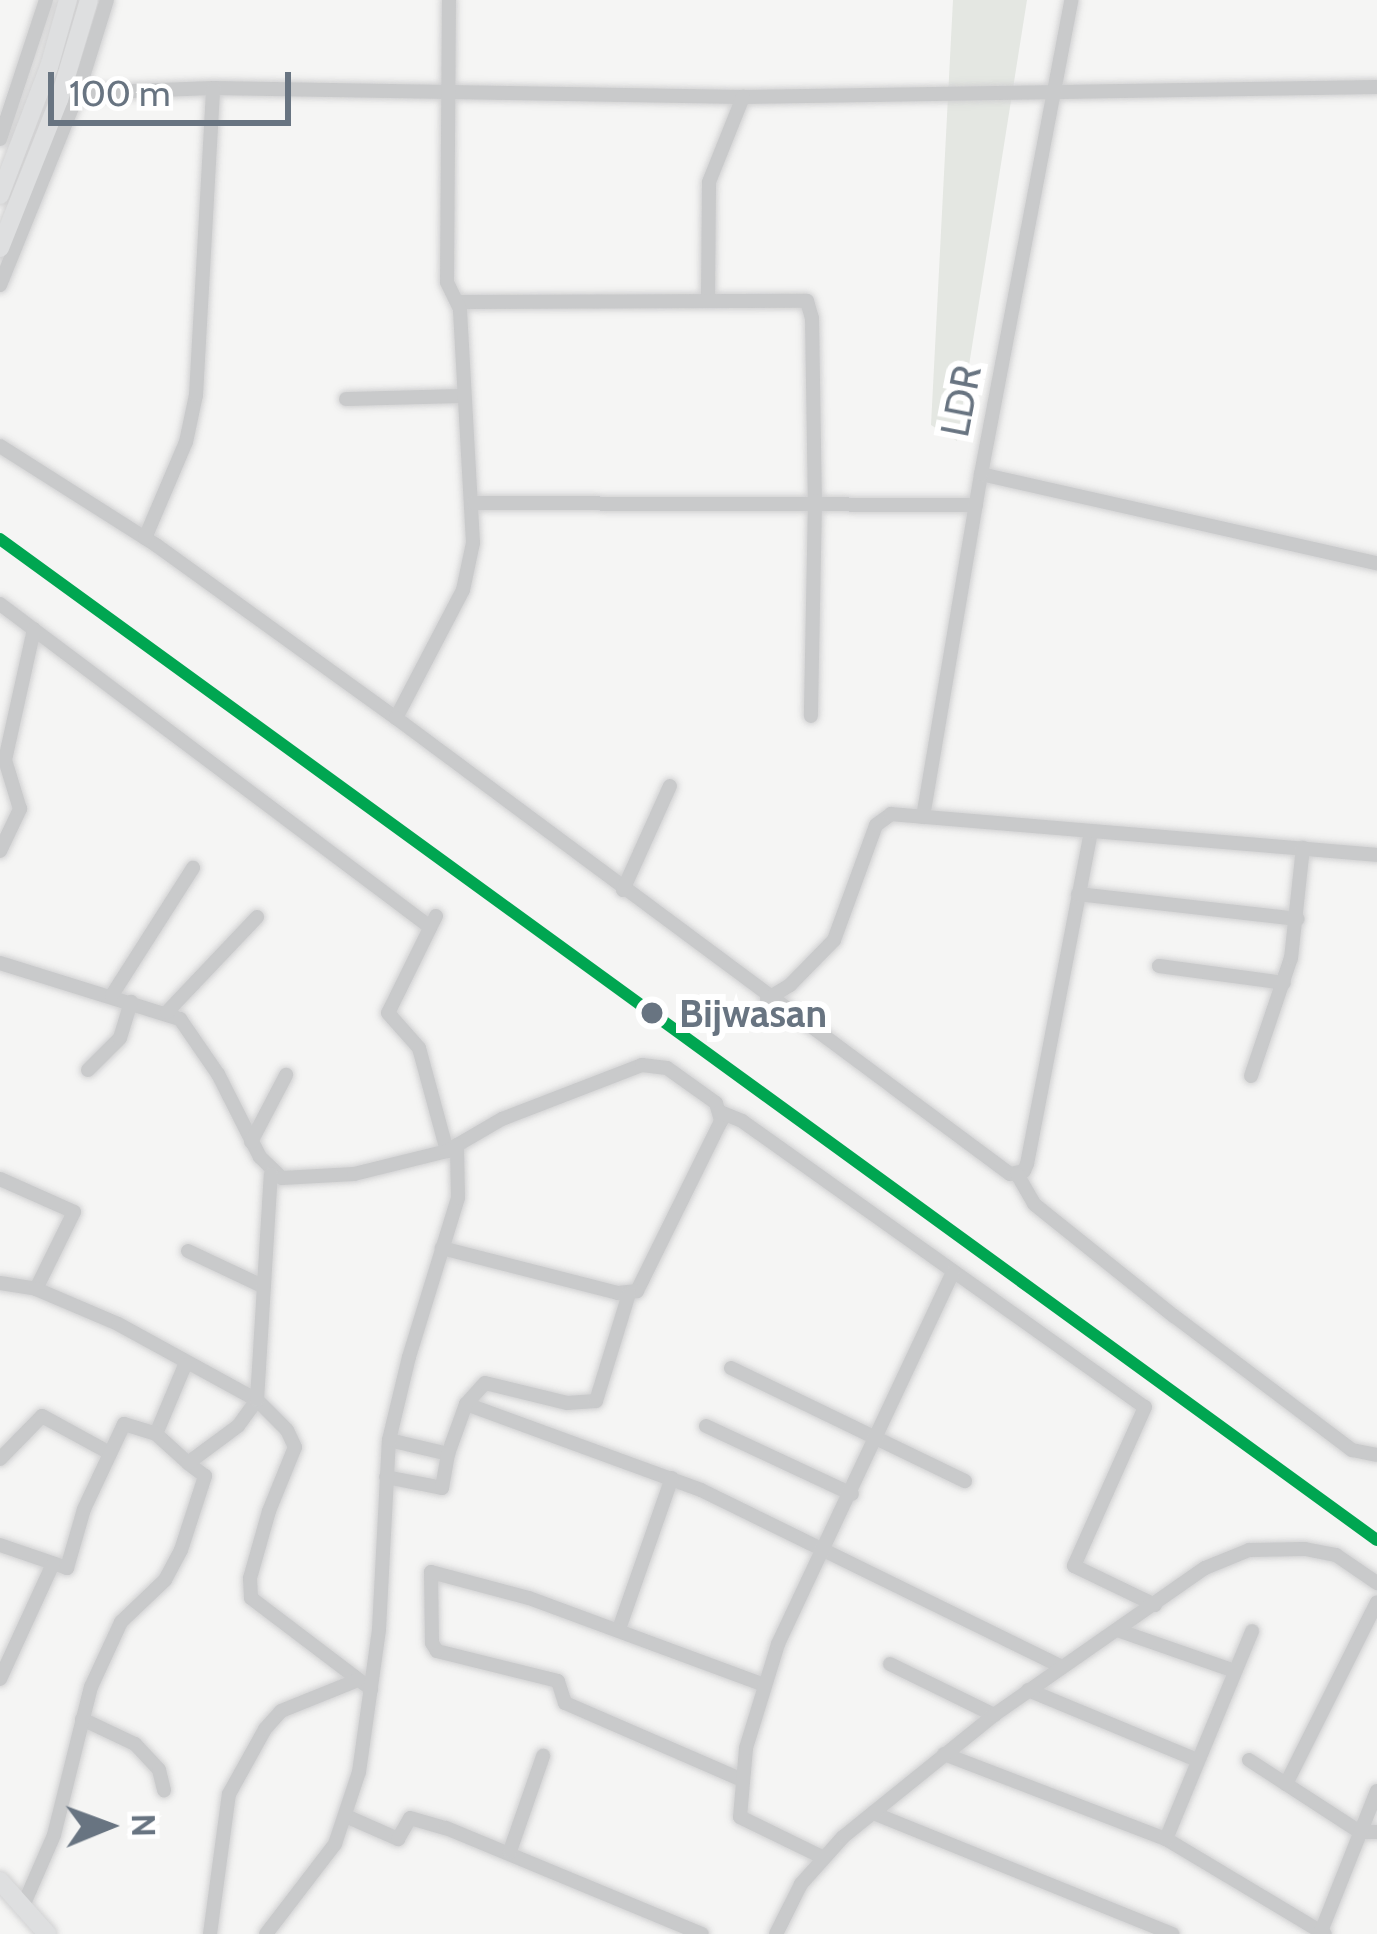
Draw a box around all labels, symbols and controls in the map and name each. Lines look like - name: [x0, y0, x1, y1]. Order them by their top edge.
- scale bar: [54, 48, 297, 122]
- text: 100 m: [69, 71, 171, 115]
- street label: LDR: [931, 361, 991, 441]
- place label: Bijwasan: [679, 990, 827, 1036]
- marker: Bijwasan: [636, 997, 668, 1029]
- north arrow: [48, 1766, 168, 1886]
- text: N: [124, 1813, 164, 1837]

